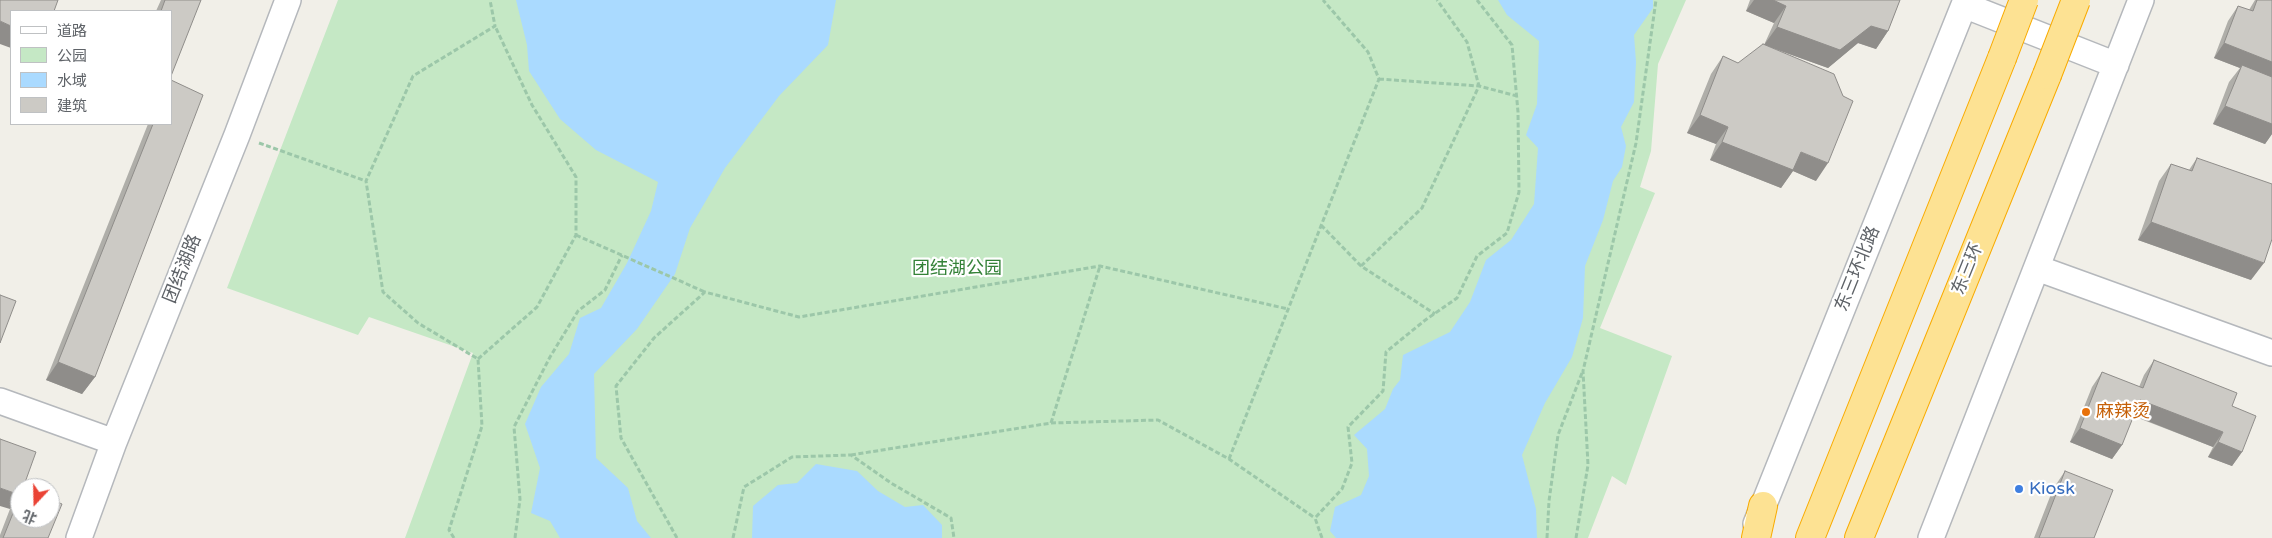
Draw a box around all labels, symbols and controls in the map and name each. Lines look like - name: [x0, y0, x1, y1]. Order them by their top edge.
- legend: [10, 10, 172, 125]
- text: 道路: [57, 22, 87, 40]
- text: 公园: [57, 47, 87, 65]
- text: 水域: [57, 72, 87, 90]
- text: 建筑: [57, 97, 87, 115]
- street label: 东三环北路: [1831, 223, 1885, 315]
- street label: 团结湖路: [160, 232, 206, 306]
- street label: 东三环: [1948, 240, 1988, 298]
- park label: 团结湖公园: [912, 258, 1002, 280]
- place label: 麻辣烫: [2096, 401, 2150, 423]
- marker: 麻辣烫: [2080, 406, 2092, 418]
- north arrow: [10, 478, 60, 528]
- place label: Kiosk: [2029, 478, 2075, 500]
- marker: Kiosk: [2013, 483, 2025, 495]
- text: 北: [20, 506, 39, 527]

